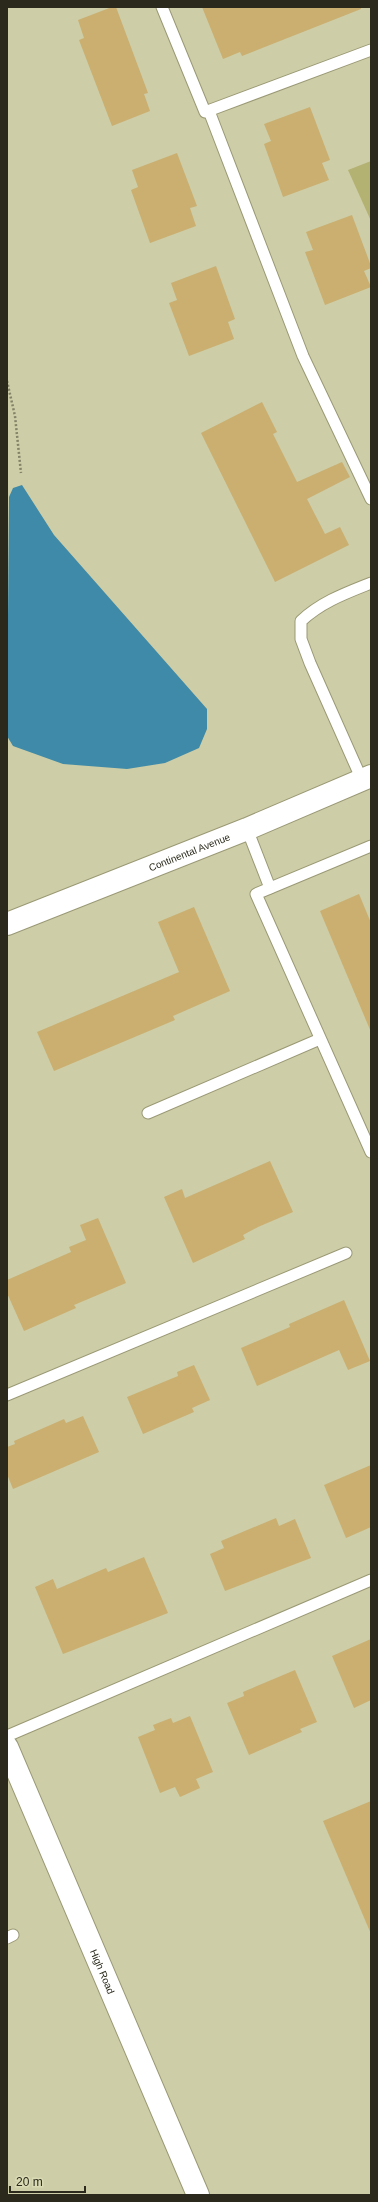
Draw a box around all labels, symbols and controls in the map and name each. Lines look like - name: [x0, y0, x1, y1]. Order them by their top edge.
- street label: Continental Avenue: [147, 831, 232, 873]
- street label: High Road: [88, 1948, 117, 1995]
- scale bar: [10, 2168, 85, 2194]
- text: 20 m: [16, 2175, 43, 2189]

